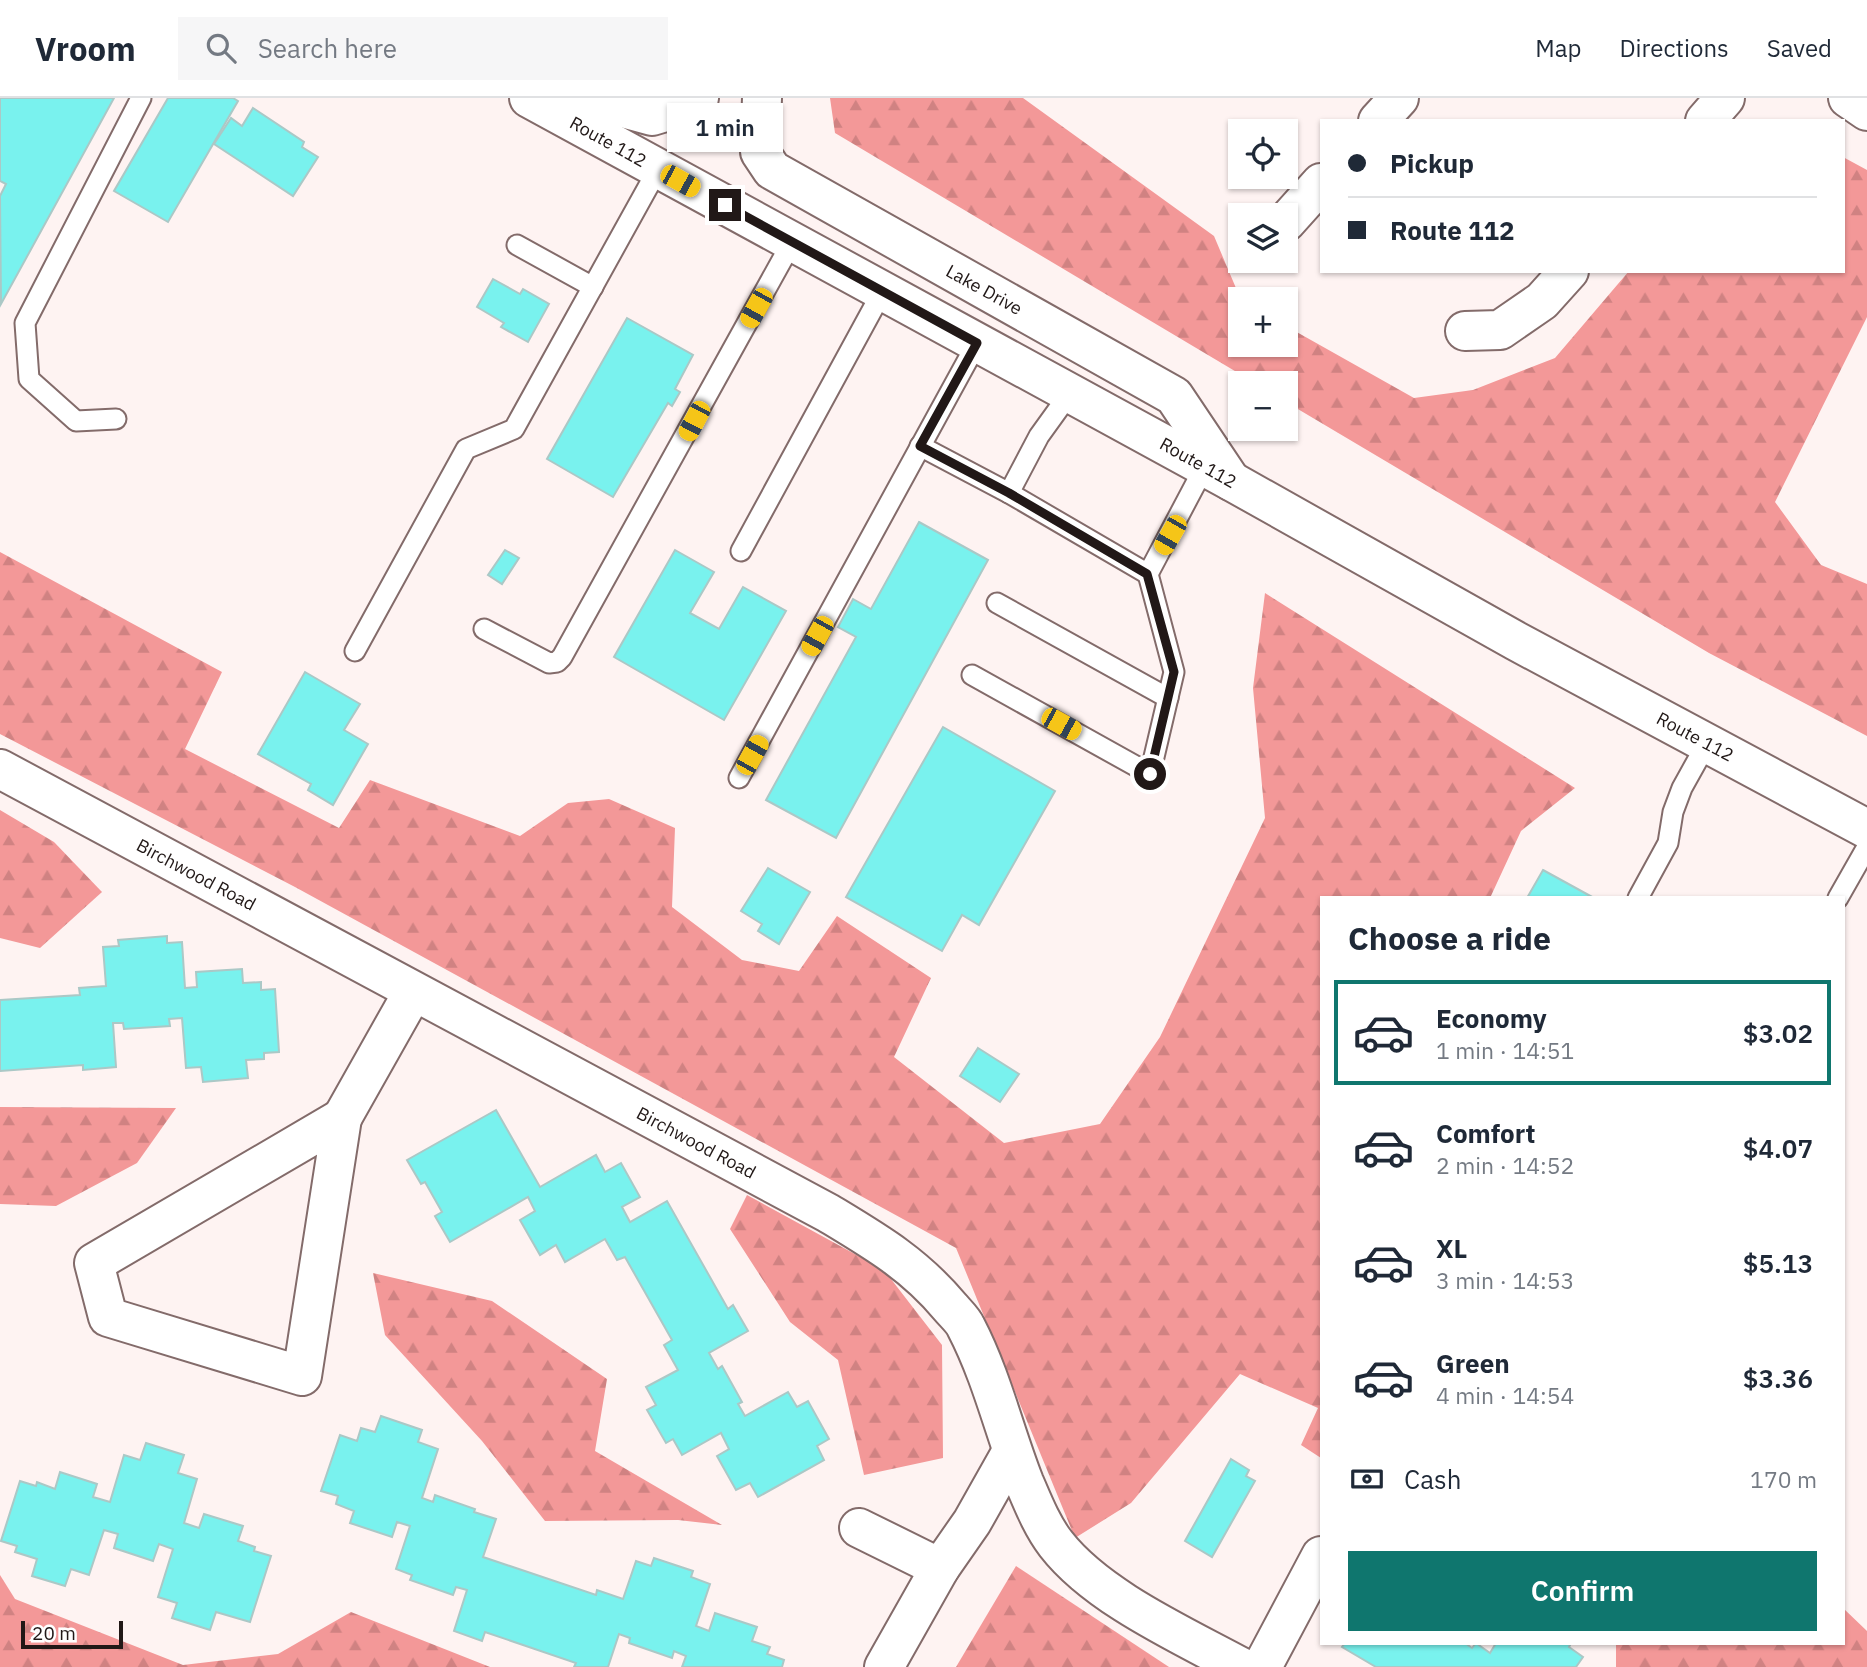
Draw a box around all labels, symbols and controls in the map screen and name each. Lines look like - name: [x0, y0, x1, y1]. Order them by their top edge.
- search box: [178, 17, 668, 80]
- text: Vroom: [35, 27, 136, 70]
- icon: search: [202, 29, 240, 67]
- text: Search here: [258, 31, 397, 65]
- text: Map: [1535, 32, 1581, 64]
- text: Directions: [1619, 32, 1729, 64]
- text: Saved: [1767, 32, 1832, 64]
- callout: 1 min: [667, 104, 783, 153]
- street label: Route 112: [566, 111, 651, 172]
- text: 1 min: [695, 112, 755, 142]
- map controls: [1228, 119, 1298, 441]
- button: locate: [1228, 119, 1298, 189]
- text: Pickup: [1390, 146, 1474, 180]
- car: [657, 162, 704, 200]
- route end: [709, 189, 741, 221]
- button: layers: [1228, 203, 1298, 273]
- text: Route 112: [1390, 213, 1515, 247]
- street label: Lake Drive: [942, 259, 1027, 320]
- car: [737, 285, 776, 331]
- button: +: [1228, 287, 1298, 357]
- button: −: [1228, 371, 1298, 441]
- car: [675, 398, 714, 444]
- street label: Route 112: [1156, 432, 1241, 493]
- car: [1151, 512, 1190, 558]
- car: [798, 613, 837, 659]
- car: [1038, 705, 1085, 743]
- street label: Route 112: [1653, 707, 1738, 767]
- car: [733, 732, 772, 778]
- route start: [1134, 758, 1166, 790]
- street label: Birchwood Road: [133, 833, 260, 916]
- text: Choose a ride: [1348, 917, 1551, 959]
- icon: car: [1352, 1001, 1415, 1064]
- text: Economy: [1436, 1001, 1547, 1035]
- text: $3.02: [1743, 1016, 1813, 1050]
- text: 1 min · 14:51: [1436, 1035, 1574, 1065]
- street label: Birchwood Road: [633, 1101, 760, 1184]
- icon: car: [1352, 1116, 1415, 1179]
- text: Comfort: [1436, 1116, 1535, 1150]
- text: $4.07: [1743, 1131, 1813, 1165]
- text: 2 min · 14:52: [1436, 1150, 1574, 1180]
- icon: car: [1352, 1231, 1415, 1294]
- text: XL: [1436, 1231, 1467, 1265]
- text: $5.13: [1743, 1246, 1813, 1280]
- text: 3 min · 14:53: [1436, 1265, 1574, 1295]
- icon: car: [1352, 1346, 1415, 1409]
- text: Green: [1436, 1346, 1510, 1380]
- text: $3.36: [1743, 1361, 1813, 1395]
- text: 4 min · 14:54: [1436, 1380, 1574, 1410]
- icon: cash: [1348, 1460, 1386, 1498]
- text: Cash: [1404, 1462, 1461, 1496]
- text: 170 m: [1750, 1464, 1817, 1494]
- button: Confirm: [1348, 1551, 1817, 1631]
- scale bar: [21, 1618, 122, 1650]
- text: 20 m: [32, 1621, 76, 1645]

